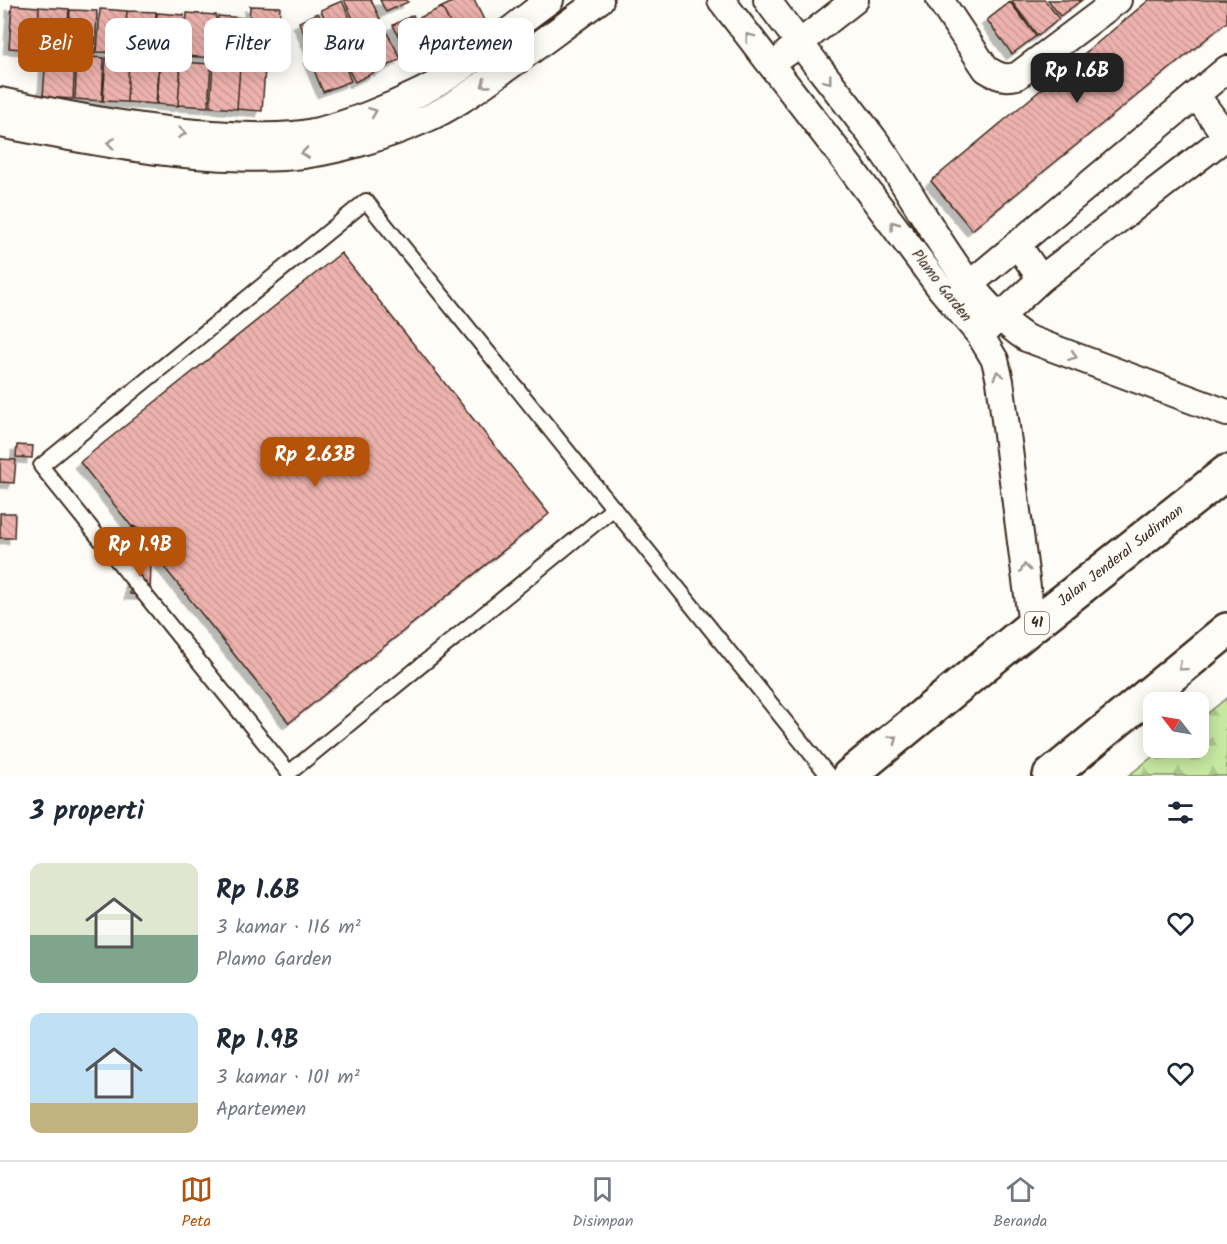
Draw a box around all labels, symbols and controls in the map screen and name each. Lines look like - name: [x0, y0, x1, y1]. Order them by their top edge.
- chip: Beli: [18, 18, 93, 72]
- chip: Sewa: [105, 18, 192, 72]
- chip: Filter: [204, 18, 291, 72]
- chip: Baru: [303, 18, 386, 72]
- chip: Apartemen: [398, 18, 534, 72]
- one-way arrow: [746, 32, 757, 43]
- pin: Rp 1.6B: [1022, 53, 1132, 104]
- text: Rp 1.6B: [1045, 56, 1109, 88]
- one-way arrow: [820, 73, 831, 84]
- one-way arrow: [480, 77, 491, 88]
- one-way arrow: [367, 107, 378, 119]
- one-way arrow: [177, 126, 186, 138]
- one-way arrow: [106, 138, 115, 150]
- one-way arrow: [300, 147, 309, 159]
- one-way arrow: [890, 220, 901, 231]
- street label: Plamo Garden: [905, 244, 977, 328]
- one-way arrow: [1067, 349, 1078, 361]
- one-way arrow: [993, 370, 1006, 380]
- pin: Rp 2.63B: [253, 437, 377, 488]
- text: Rp 2.63B: [274, 440, 356, 472]
- street label: Jalan Jenderal Sudirman: [1053, 499, 1189, 613]
- pin: Rp 1.9B: [85, 527, 195, 578]
- text: Rp 1.9B: [108, 530, 172, 562]
- one-way arrow: [1019, 563, 1031, 573]
- road number: 41: [1025, 612, 1049, 634]
- one-way arrow: [1178, 660, 1189, 671]
- north arrow: [1143, 692, 1209, 758]
- map controls: [1143, 692, 1209, 758]
- one-way arrow: [887, 735, 898, 746]
- text: 3 properti: [30, 791, 144, 833]
- icon: filters: [1164, 796, 1197, 829]
- text: Rp 1.6B: [216, 870, 300, 912]
- icon: home: [78, 887, 150, 959]
- icon: heart: [1164, 907, 1197, 940]
- text: 3 kamar · 116 m²: [216, 912, 361, 944]
- text: Plamo Garden: [216, 944, 332, 976]
- text: Rp 1.9B: [216, 1020, 299, 1062]
- icon: home: [78, 1037, 150, 1109]
- icon: heart: [1164, 1057, 1197, 1090]
- text: 3 kamar · 101 m²: [216, 1062, 360, 1094]
- text: Apartemen: [216, 1094, 306, 1126]
- tab: Peta: [180, 1173, 213, 1234]
- tab: Disimpan: [572, 1173, 633, 1234]
- tab: Beranda: [993, 1173, 1047, 1234]

